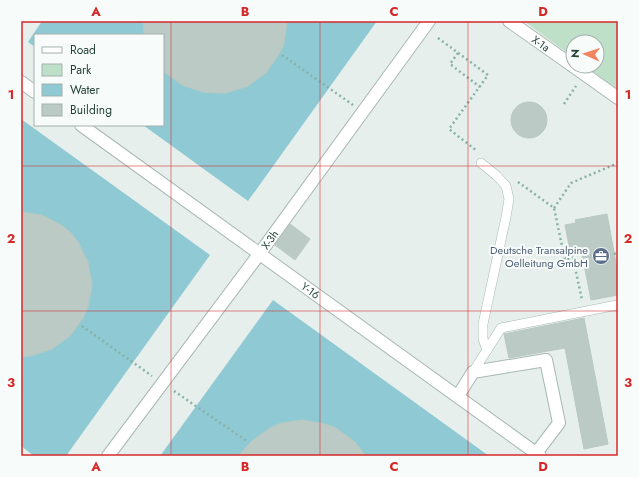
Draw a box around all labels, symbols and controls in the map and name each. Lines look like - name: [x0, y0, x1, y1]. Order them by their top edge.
- text: A: [90, 2, 101, 21]
- text: B: [241, 2, 250, 21]
- text: C: [389, 2, 399, 21]
- text: D: [538, 2, 548, 21]
- street label: X-1a: [529, 32, 553, 55]
- legend: [34, 34, 164, 126]
- north arrow: [565, 34, 605, 74]
- text: Road: [70, 41, 96, 59]
- text: N: [567, 49, 583, 58]
- text: Park: [70, 61, 92, 79]
- text: Water: [70, 81, 101, 99]
- text: 1: [8, 85, 14, 104]
- text: 1: [625, 85, 631, 104]
- text: Building: [70, 101, 112, 119]
- street label: X-3h: [257, 227, 282, 253]
- text: 2: [7, 229, 15, 248]
- text: 2: [624, 229, 632, 248]
- place label: Deutsche Transalpine Oelleitung GmbH: [490, 242, 588, 271]
- office icon: Deutsche Transalpine Oelleitung GmbH: [591, 246, 611, 266]
- street label: Y-16: [298, 278, 323, 303]
- text: 3: [7, 373, 15, 392]
- text: 3: [624, 373, 632, 392]
- text: A: [90, 457, 101, 476]
- text: B: [241, 457, 250, 476]
- text: C: [389, 457, 399, 476]
- text: D: [538, 457, 548, 476]

